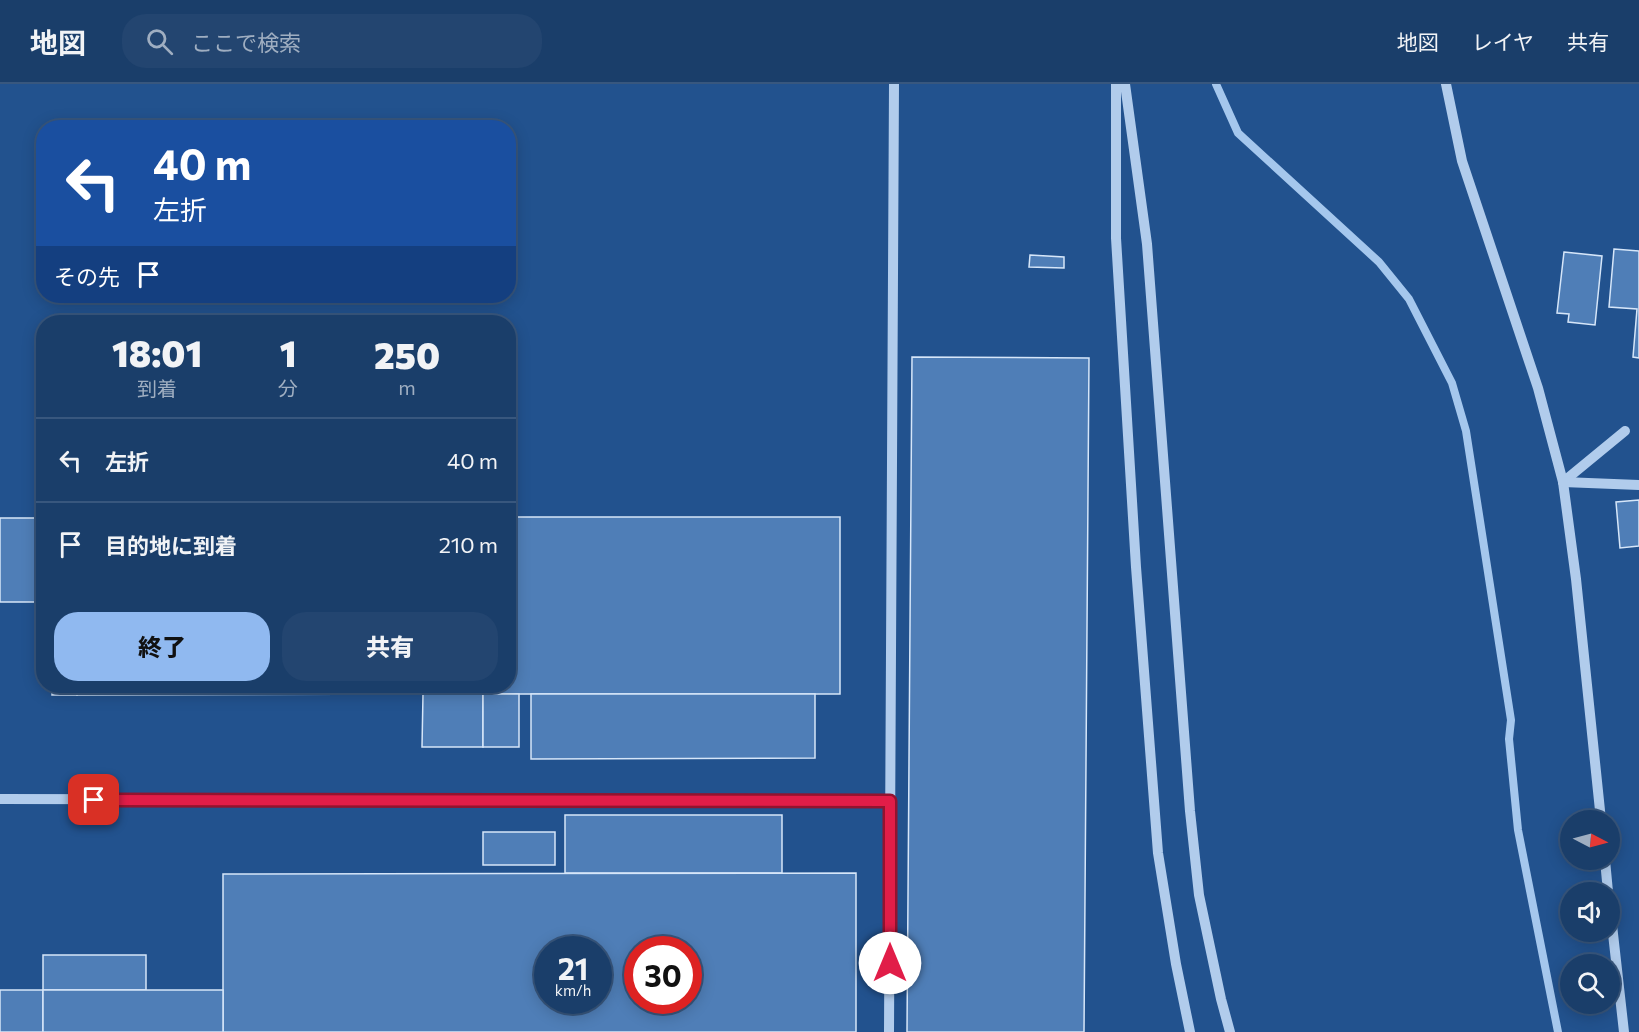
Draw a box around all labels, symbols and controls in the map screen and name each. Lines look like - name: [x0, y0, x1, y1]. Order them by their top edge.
- search box: [122, 14, 542, 68]
- text: 地図: [30, 25, 86, 59]
- icon: search: [143, 25, 176, 58]
- text: ここで検索: [191, 29, 301, 56]
- text: 地図: [1397, 29, 1439, 54]
- text: レイヤ: [1472, 29, 1534, 54]
- text: 共有: [1567, 29, 1609, 54]
- text: 40 m: [153, 137, 251, 189]
- icon: left: [54, 144, 132, 222]
- text: 左折: [153, 193, 207, 226]
- icon: arrive: [132, 258, 165, 291]
- text: その先: [54, 263, 120, 290]
- text: 18:01: [112, 330, 202, 374]
- text: 1: [280, 330, 296, 374]
- text: 250: [374, 332, 440, 376]
- text: m: [398, 375, 416, 399]
- text: 到着: [137, 376, 177, 400]
- text: 分: [278, 376, 298, 400]
- icon: left: [54, 444, 87, 477]
- text: 40 m: [447, 447, 498, 474]
- text: 左折: [105, 448, 149, 475]
- icon: arrive: [54, 528, 87, 561]
- text: 210 m: [439, 531, 498, 558]
- text: 目的地に到着: [105, 532, 237, 559]
- button: 終了: [54, 612, 270, 681]
- button: 共有: [282, 612, 498, 681]
- pin: [68, 774, 119, 825]
- icon: arrive: [77, 783, 110, 816]
- north arrow: [1560, 810, 1620, 870]
- map controls: [1560, 810, 1620, 1014]
- button: sound: [1560, 882, 1620, 942]
- position arrow: [858, 931, 922, 995]
- speed limit sign: 30: [624, 936, 702, 1014]
- text: 21: [558, 949, 588, 986]
- button: search: [1560, 954, 1620, 1014]
- text: km/h: [555, 981, 591, 999]

